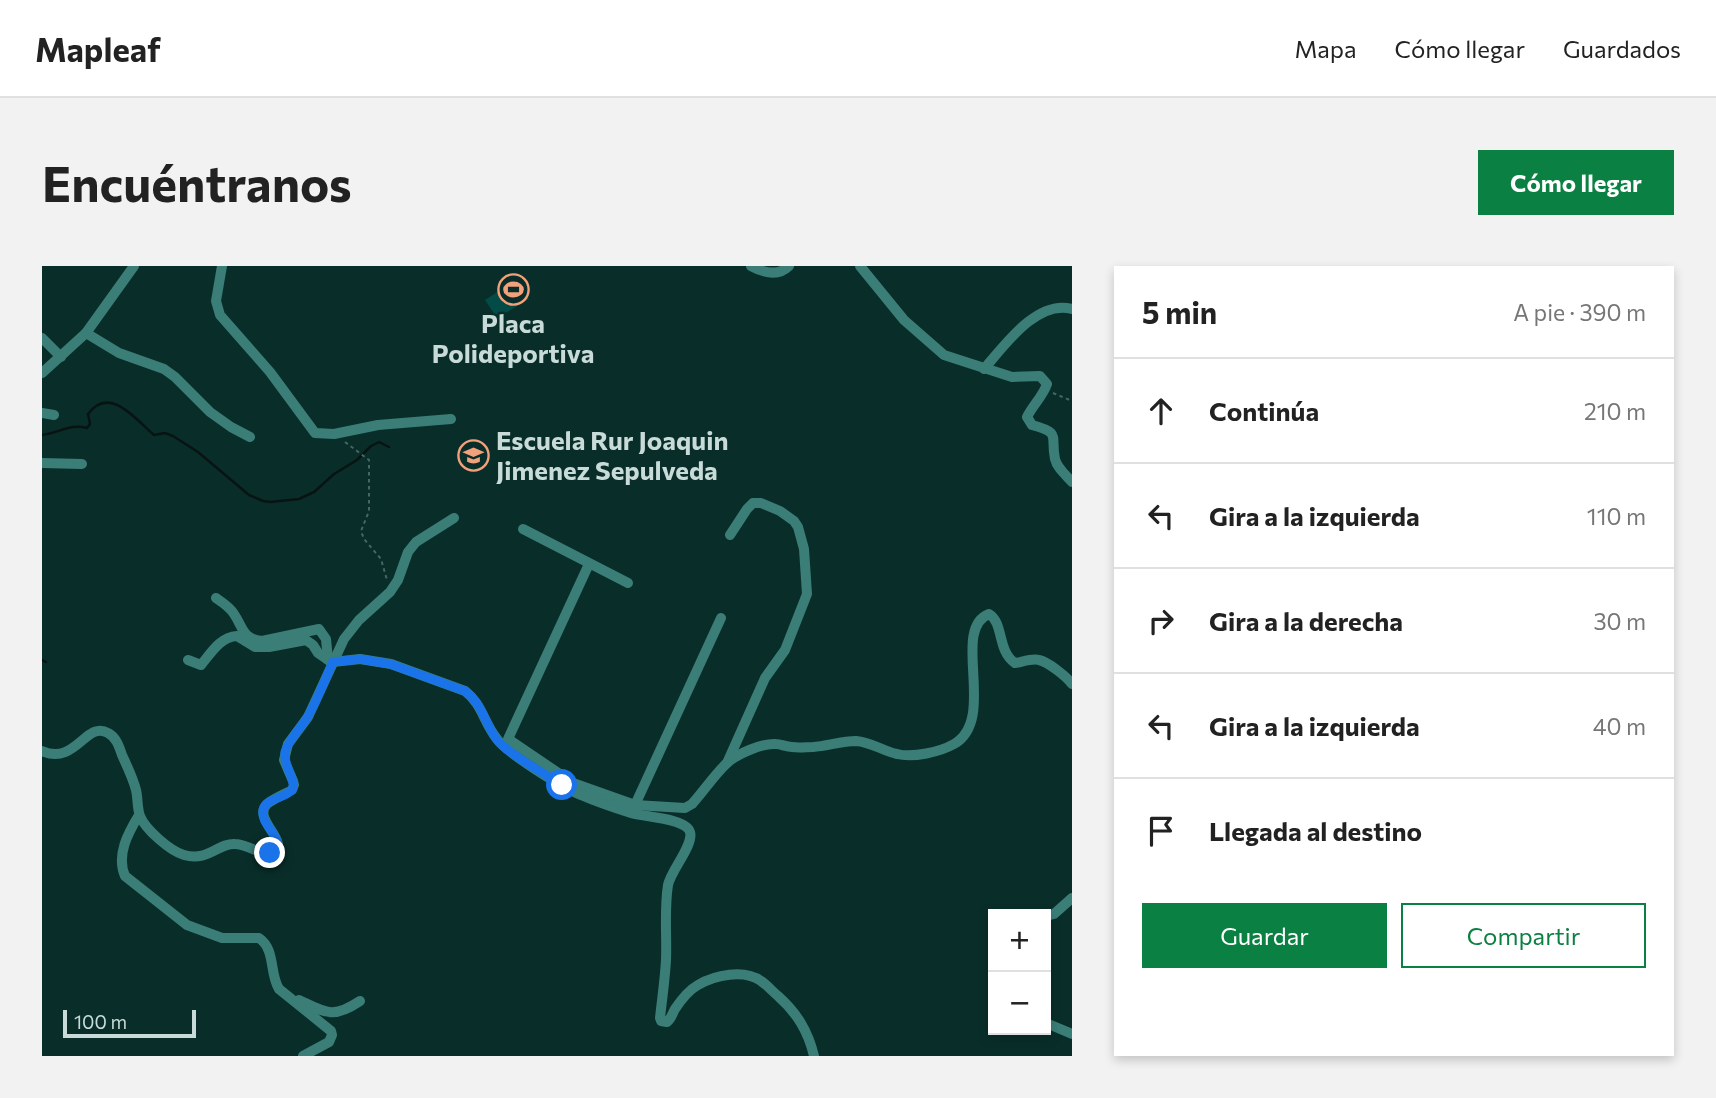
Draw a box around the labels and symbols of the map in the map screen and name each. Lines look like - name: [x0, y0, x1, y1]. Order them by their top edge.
- sports icon: Placa Polideportiva: [496, 272, 530, 306]
- place label: Placa Polideportiva: [432, 307, 594, 368]
- place label: Escuela Rur Joaquin Jimenez Sepulveda: [496, 424, 728, 485]
- school or university icon: Escuela Rur Joaquin Jimenez Sepulveda: [456, 439, 490, 473]
- route start: [546, 769, 577, 800]
- route end: [254, 837, 285, 868]
- scale bar: [63, 1007, 196, 1039]

